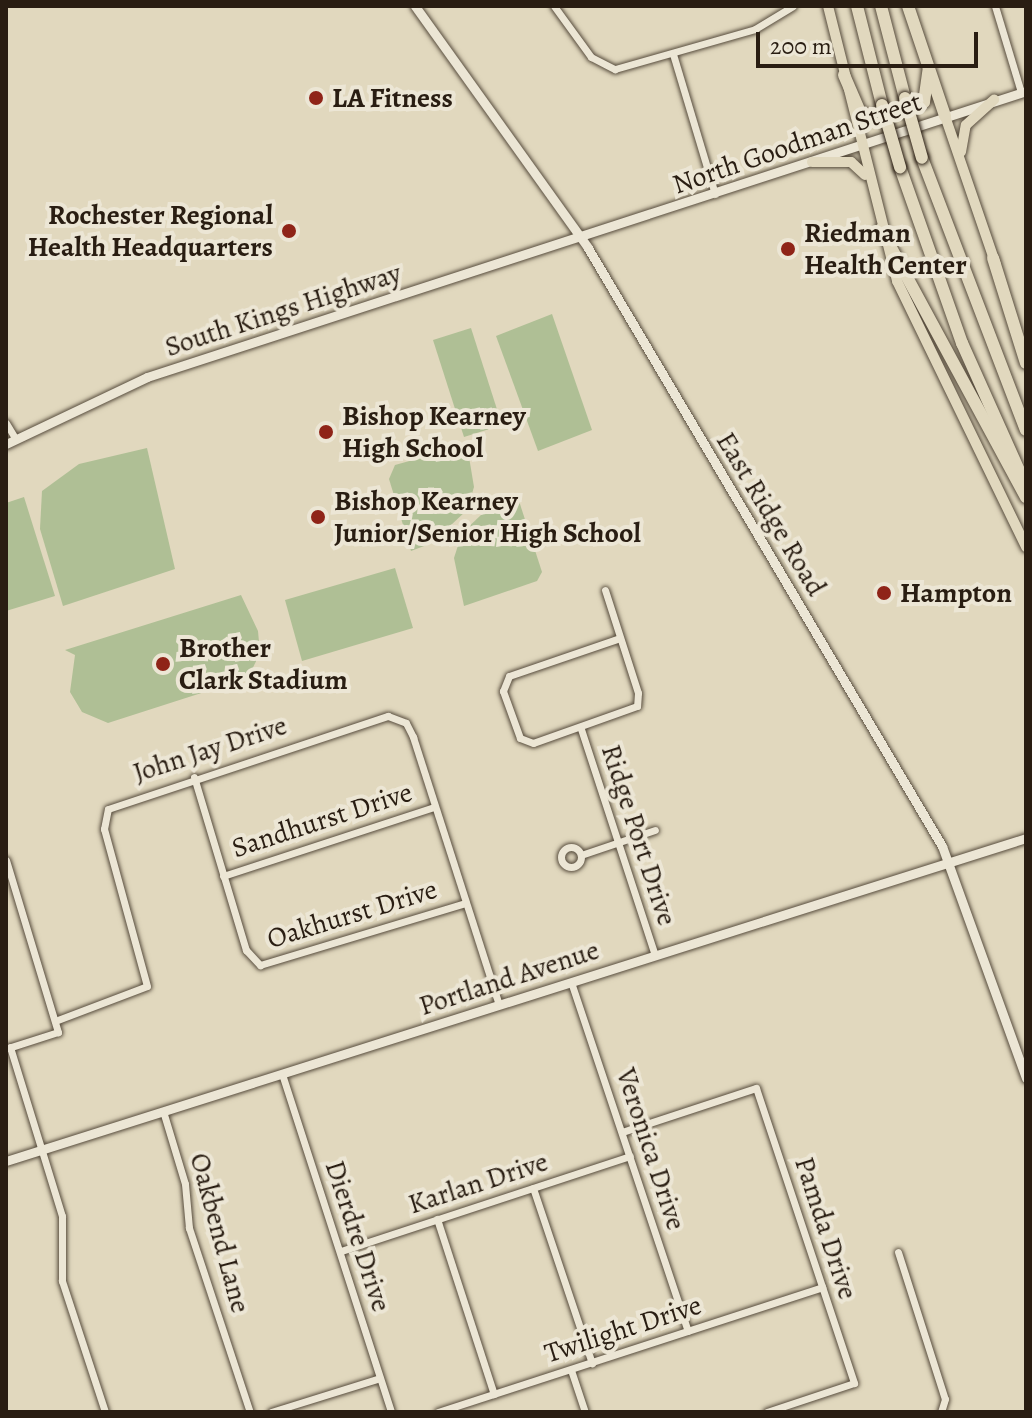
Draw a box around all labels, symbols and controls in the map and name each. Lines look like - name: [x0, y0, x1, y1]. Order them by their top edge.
- scale bar: [760, 16, 982, 66]
- text: 200 m: [770, 30, 832, 62]
- place label: LA Fitness: [332, 81, 453, 115]
- street label: North Goodman Street: [668, 85, 926, 201]
- marker: LA Fitness: [307, 89, 325, 107]
- place label: Rochester Regional Health Headquarters: [28, 198, 273, 264]
- place label: Riedman Health Center: [804, 216, 967, 282]
- marker: Rochester Regional Health Headquarters: [280, 222, 298, 240]
- marker: Riedman Health Center: [779, 240, 797, 258]
- street label: South Kings Highway: [161, 256, 405, 364]
- place label: Bishop Kearney High School: [342, 399, 526, 465]
- marker: Bishop Kearney High School: [317, 423, 335, 441]
- street label: East Ridge Road: [709, 426, 833, 602]
- place label: Bishop Kearney Junior/Senior High School: [334, 484, 641, 550]
- marker: Bishop Kearney Junior/Senior High School: [309, 508, 327, 526]
- place label: Hampton: [900, 576, 1012, 610]
- marker: Hampton: [875, 584, 893, 602]
- place label: Brother Clark Stadium: [179, 631, 348, 697]
- marker: Brother Clark Stadium: [154, 655, 172, 673]
- street label: John Jay Drive: [129, 708, 291, 790]
- street label: Ridge Port Drive: [594, 740, 684, 930]
- street label: Sandhurst Drive: [228, 775, 416, 865]
- street label: Oakhurst Drive: [263, 872, 441, 956]
- street label: Portland Avenue: [415, 933, 603, 1023]
- street label: Veronica Drive: [609, 1064, 693, 1234]
- street label: Karlan Drive: [404, 1145, 552, 1221]
- street label: Oakbend Lane: [183, 1149, 257, 1317]
- street label: Pamda Drive: [787, 1153, 865, 1303]
- street label: Dierdre Drive: [318, 1156, 398, 1316]
- street label: Twilight Drive: [540, 1288, 706, 1370]

